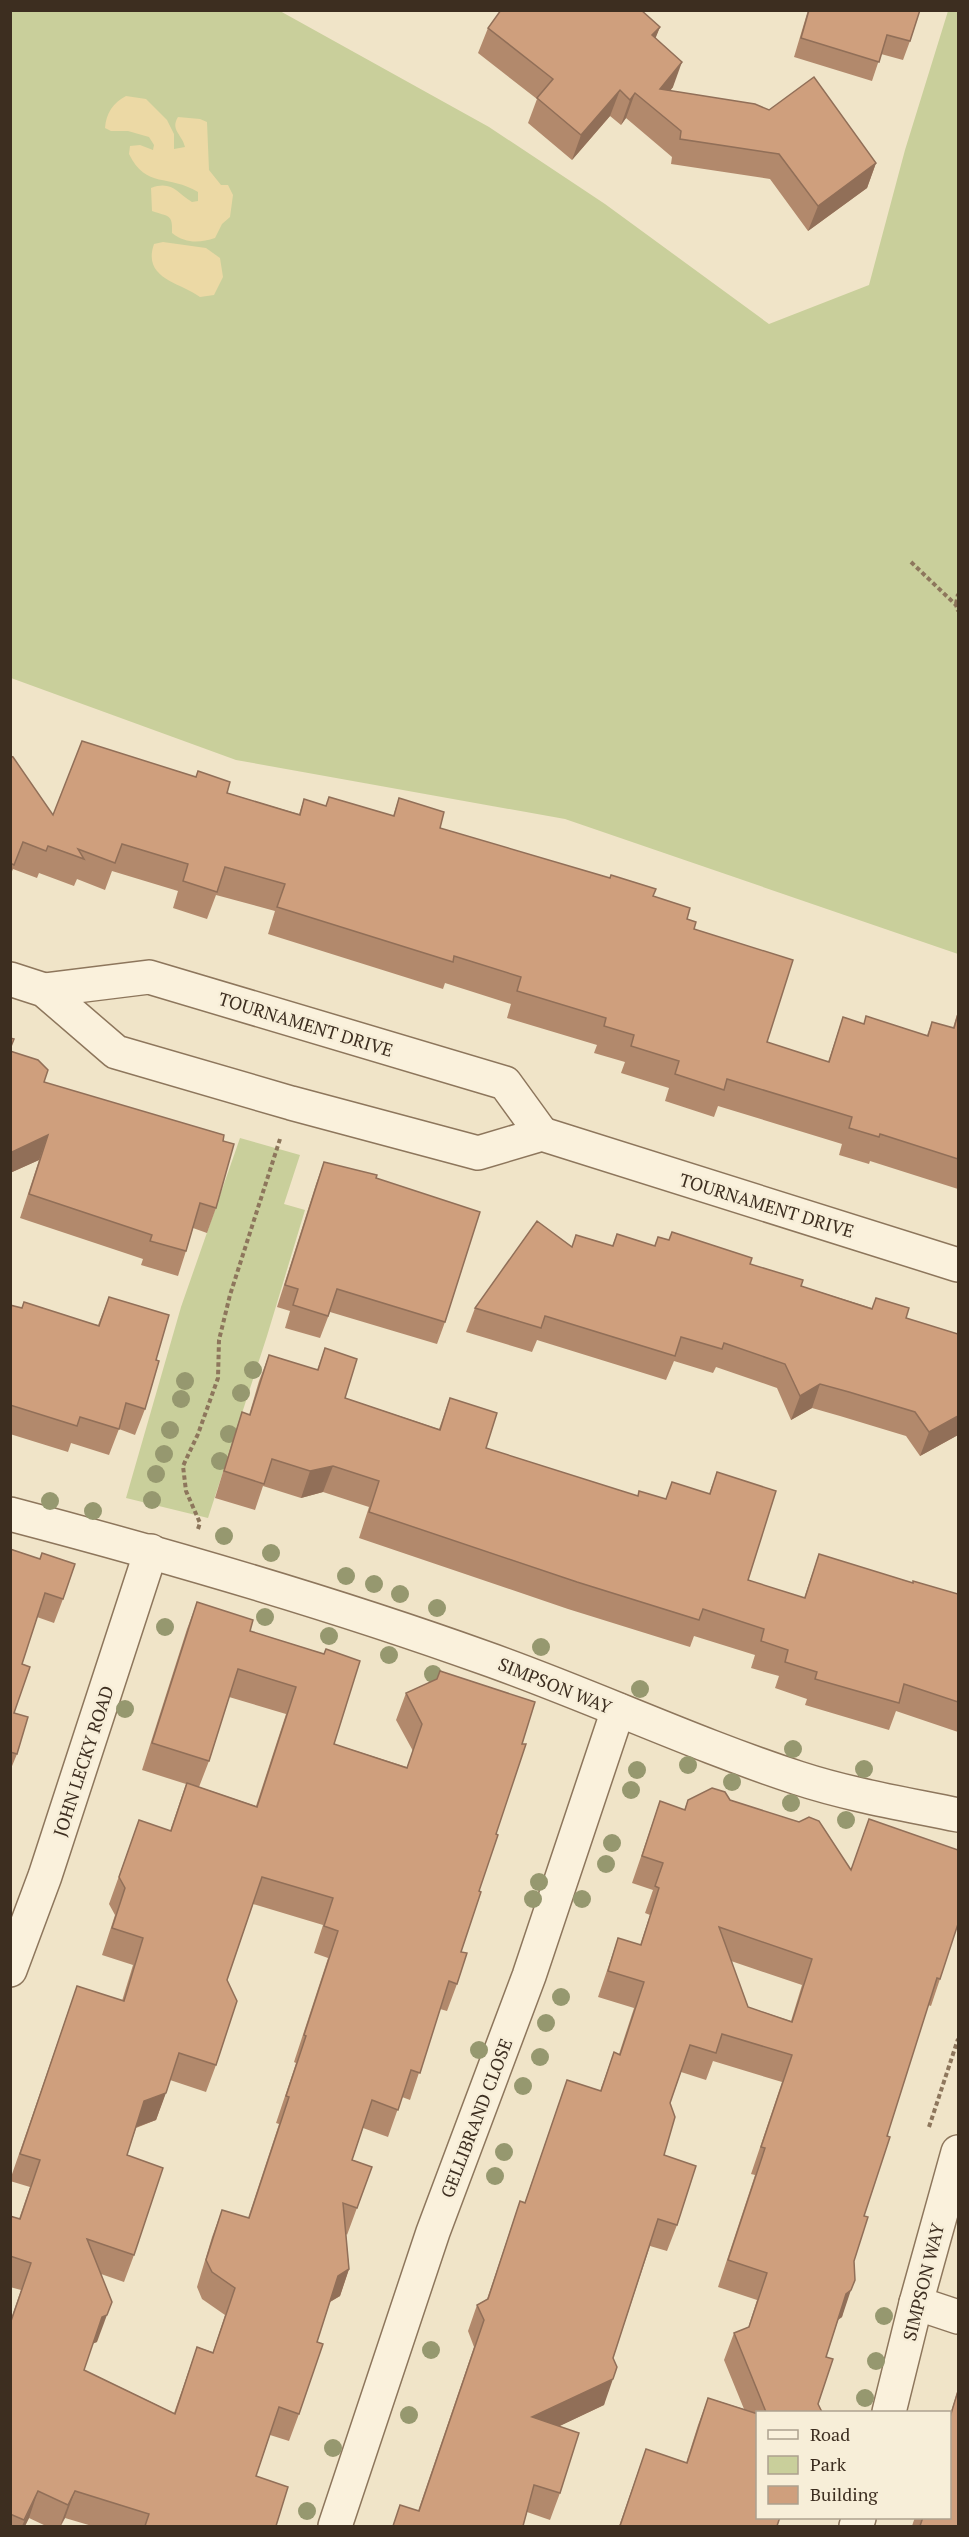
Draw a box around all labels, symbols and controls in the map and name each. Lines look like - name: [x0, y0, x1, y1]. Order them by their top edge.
- street label: TOURNAMENT DRIVE: [216, 986, 396, 1062]
- street label: TOURNAMENT DRIVE: [677, 1167, 857, 1243]
- street label: SIMPSON WAY: [495, 1651, 616, 1719]
- street label: JOHN LECKY ROAD: [47, 1682, 119, 1840]
- street label: GELLIBRAND CLOSE: [435, 2035, 517, 2201]
- street label: SIMPSON WAY: [897, 2220, 949, 2343]
- legend: [756, 2411, 951, 2519]
- text: Road: [810, 2422, 850, 2446]
- text: Park: [810, 2452, 847, 2476]
- text: Building: [810, 2482, 878, 2506]

